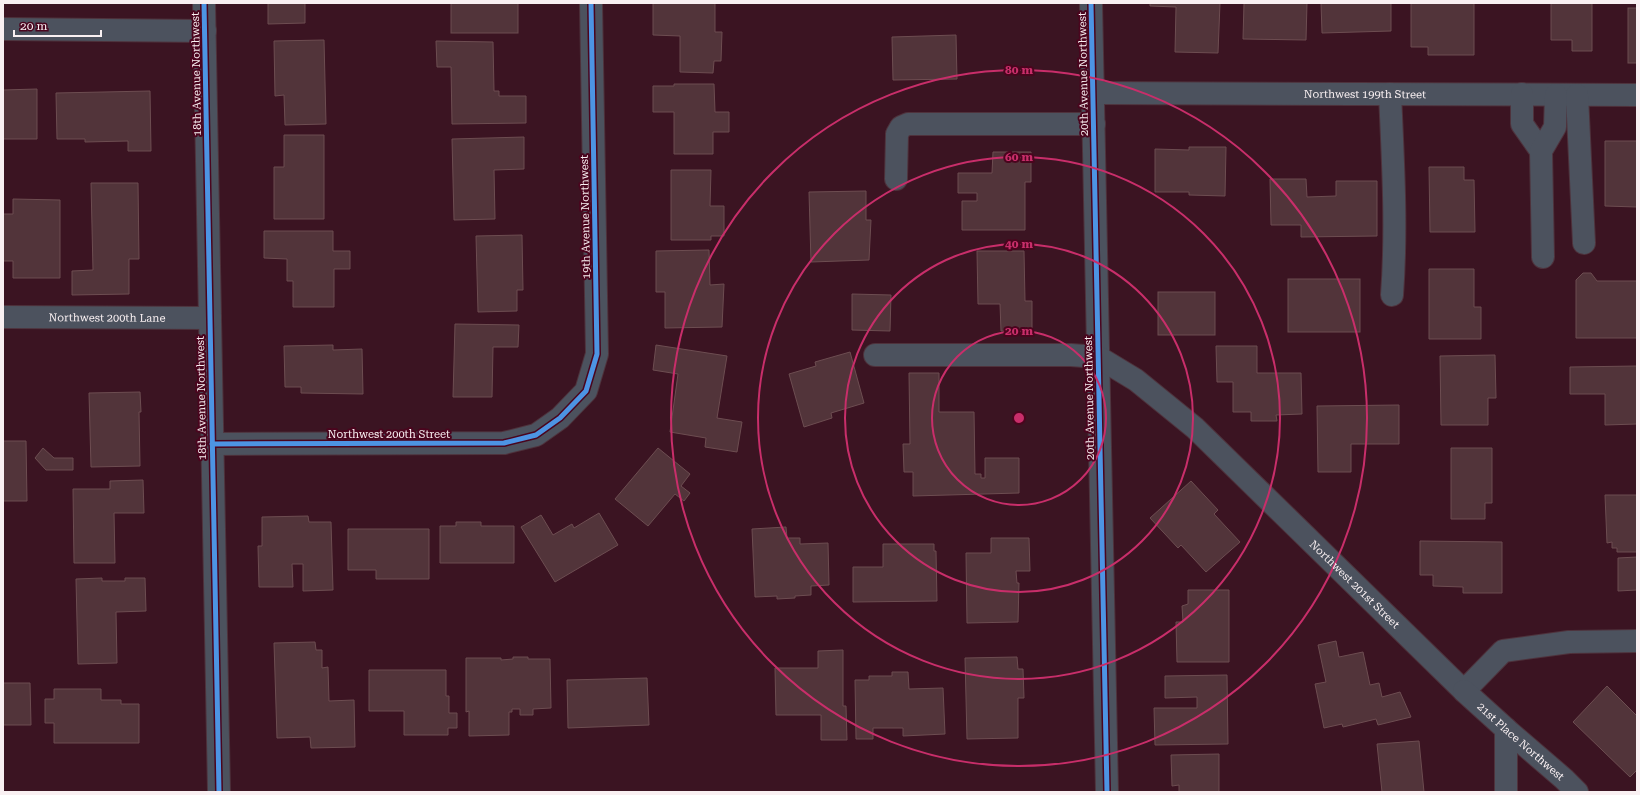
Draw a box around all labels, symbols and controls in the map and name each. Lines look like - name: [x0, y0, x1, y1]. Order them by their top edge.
- scale bar: [14, 12, 101, 38]
- street label: 18th Avenue Northwest: [189, 12, 204, 136]
- street label: 20th Avenue Northwest: [1076, 12, 1091, 136]
- text: 20 m: [20, 19, 47, 33]
- text: 80 m: [1005, 63, 1033, 77]
- street label: Northwest 199th Street: [1304, 88, 1426, 101]
- text: 60 m: [1005, 150, 1033, 164]
- street label: 19th Avenue Northwest: [578, 155, 593, 279]
- text: 40 m: [1005, 237, 1033, 251]
- street label: Northwest 200th Lane: [49, 311, 165, 325]
- text: 20 m: [1005, 324, 1033, 338]
- street label: 18th Avenue Northwest: [194, 336, 209, 460]
- street label: 20th Avenue Northwest: [1082, 336, 1097, 460]
- centre of rings: [1012, 411, 1026, 425]
- street label: Northwest 200th Street: [328, 428, 450, 441]
- street label: Northwest 201st Street: [1307, 538, 1402, 631]
- street label: 21st Place Northwest: [1474, 700, 1567, 783]

